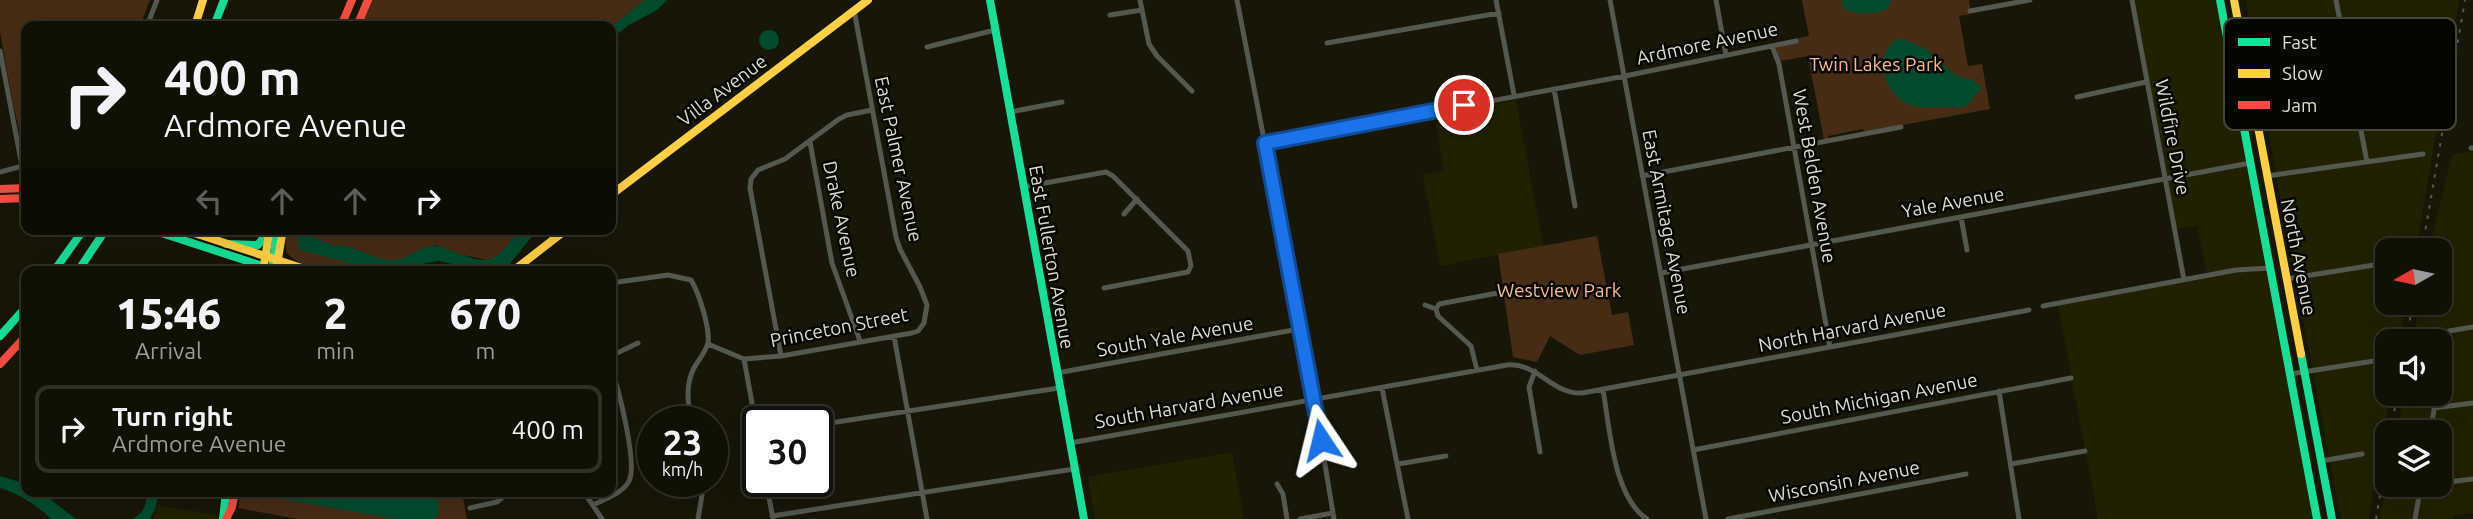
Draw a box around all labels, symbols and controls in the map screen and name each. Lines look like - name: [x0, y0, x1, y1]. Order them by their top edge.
- street label: Ardmore Avenue: [1634, 17, 1780, 69]
- legend: [2224, 18, 2456, 130]
- text: Fast: [2282, 31, 2317, 53]
- icon: right: [49, 49, 140, 140]
- text: 400 m: [164, 49, 301, 104]
- street label: Villa Avenue: [673, 49, 771, 131]
- park label: Twin Lakes Park: [1809, 53, 1943, 75]
- text: Slow: [2282, 62, 2323, 84]
- street label: East Palmer Avenue: [871, 74, 927, 244]
- pin: [1434, 75, 1494, 135]
- street label: Wildfire Drive: [2151, 77, 2195, 197]
- icon: arrive: [1445, 86, 1483, 124]
- street label: West Belden Avenue: [1789, 87, 1841, 265]
- text: Jam: [2282, 94, 2318, 116]
- text: Ardmore Avenue: [164, 107, 407, 143]
- street label: East Armitage Avenue: [1638, 128, 1696, 316]
- street label: Drake Avenue: [819, 159, 865, 279]
- street label: East Fullerton Avenue: [1025, 163, 1079, 351]
- icon: left: [190, 182, 228, 220]
- icon: ahead: [263, 182, 301, 220]
- icon: ahead: [336, 182, 374, 220]
- icon: right: [409, 182, 447, 220]
- street label: Yale Avenue: [1900, 182, 2006, 222]
- street label: North Avenue: [2277, 197, 2321, 317]
- north arrow: [2375, 238, 2452, 315]
- map controls: [2375, 238, 2452, 497]
- park label: Westview Park: [1497, 279, 1622, 301]
- text: 15:46: [116, 290, 221, 337]
- text: 2: [324, 290, 347, 337]
- text: 670: [450, 290, 521, 337]
- street label: North Harvard Avenue: [1756, 298, 1948, 356]
- street label: Princeton Street: [768, 303, 910, 351]
- street label: South Yale Avenue: [1095, 311, 1255, 361]
- button: sound: [2375, 329, 2452, 406]
- text: Arrival: [135, 338, 202, 363]
- text: min: [316, 338, 355, 363]
- text: m: [475, 338, 495, 363]
- street label: South Michigan Avenue: [1779, 368, 1979, 428]
- street label: South Harvard Avenue: [1093, 378, 1285, 432]
- text: Turn right: [112, 402, 233, 431]
- position arrow: [1284, 403, 1358, 477]
- speed limit sign: 30: [742, 406, 833, 497]
- icon: right: [53, 410, 91, 448]
- text: 400 m: [512, 415, 584, 444]
- button: layers: [2375, 420, 2452, 497]
- text: 23: [663, 422, 702, 462]
- text: Ardmore Avenue: [112, 431, 287, 456]
- street label: Wisconsin Avenue: [1766, 456, 1922, 506]
- text: km/h: [662, 459, 703, 479]

